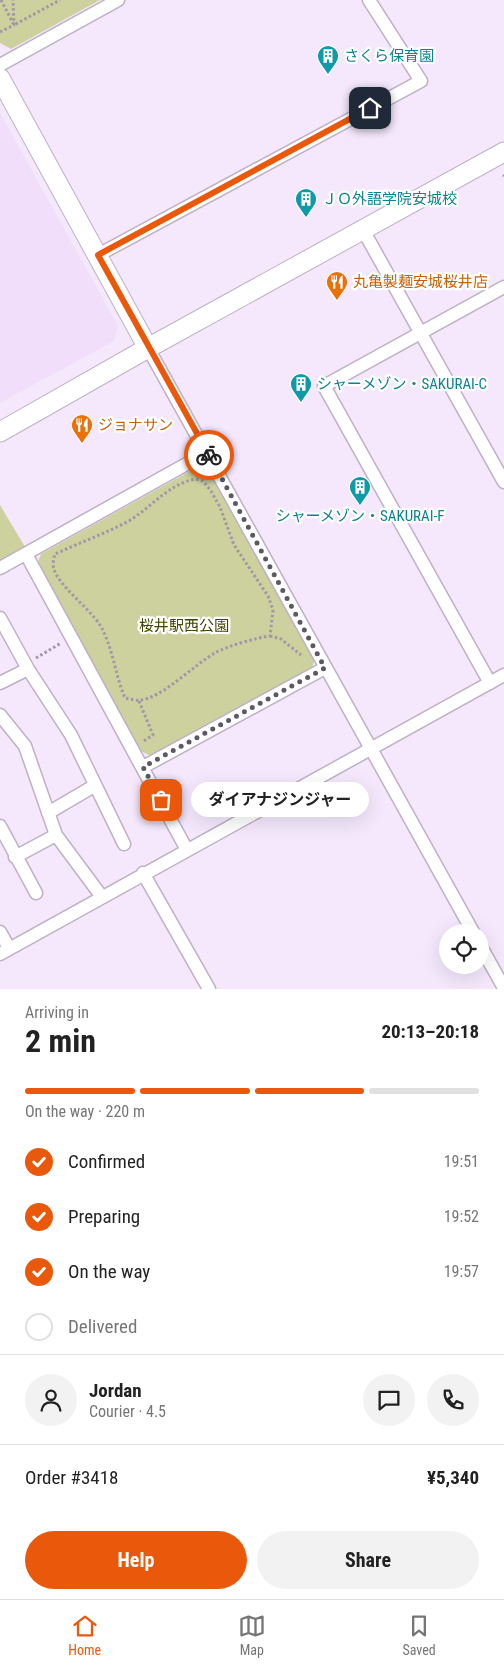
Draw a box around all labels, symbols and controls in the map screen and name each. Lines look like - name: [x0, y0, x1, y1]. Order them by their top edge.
- building icon: さくら保育園: [316, 44, 340, 75]
- place label: さくら保育園: [344, 47, 434, 65]
- pin: [349, 87, 391, 129]
- icon: home: [356, 94, 384, 122]
- building icon: ＪＯ外語学院安城校: [294, 187, 318, 218]
- place label: ＪＯ外語学院安城校: [322, 190, 457, 208]
- restaurant icon: 丸亀製麺安城桜井店: [325, 270, 349, 301]
- place label: 丸亀製麺安城桜井店: [353, 273, 488, 291]
- building icon: シャーメゾン・SAKURAI-C: [289, 372, 313, 403]
- place label: シャーメゾン・SAKURAI-C: [317, 375, 487, 393]
- restaurant icon: ジョナサン: [70, 413, 94, 444]
- place label: ジョナサン: [98, 416, 173, 434]
- courier: [184, 430, 234, 480]
- icon: bike: [195, 441, 223, 469]
- building icon: シャーメゾン・SAKURAI-F: [348, 475, 372, 506]
- place label: シャーメゾン・SAKURAI-F: [276, 507, 444, 525]
- park label: 桜井駅西公園: [139, 617, 229, 635]
- pin: [140, 779, 182, 821]
- callout: ダイアナジンジャー: [191, 782, 368, 818]
- icon: bag: [147, 786, 175, 814]
- text: ダイアナジンジャー: [209, 790, 351, 809]
- map controls: [439, 924, 489, 974]
- button: locate: [439, 924, 489, 974]
- text: Arriving in: [25, 1003, 89, 1022]
- text: 20:13–20:18: [381, 1020, 479, 1043]
- text: 2 min: [25, 1022, 96, 1060]
- text: On the way · 220 m: [25, 1102, 145, 1121]
- icon: check: [25, 1148, 53, 1176]
- text: Confirmed: [68, 1150, 145, 1173]
- text: 19:51: [444, 1152, 479, 1171]
- icon: check: [25, 1203, 53, 1231]
- text: Preparing: [68, 1205, 140, 1228]
- text: 19:52: [444, 1207, 479, 1226]
- icon: check: [25, 1258, 53, 1286]
- text: On the way: [68, 1260, 150, 1283]
- text: 19:57: [444, 1262, 479, 1281]
- text: Delivered: [68, 1315, 137, 1338]
- button: person: [25, 1374, 77, 1426]
- button: chat: [363, 1374, 415, 1426]
- button: phone: [427, 1374, 479, 1426]
- text: Jordan: [89, 1379, 142, 1402]
- text: Courier · 4.5: [89, 1402, 166, 1421]
- text: Order #3418: [25, 1466, 118, 1489]
- text: ¥5,340: [427, 1466, 479, 1489]
- button: Help: [25, 1531, 247, 1589]
- button: Share: [257, 1531, 479, 1589]
- tab: Home: [68, 1612, 101, 1658]
- tab: Map: [238, 1612, 266, 1658]
- tab: Saved: [402, 1612, 436, 1658]

